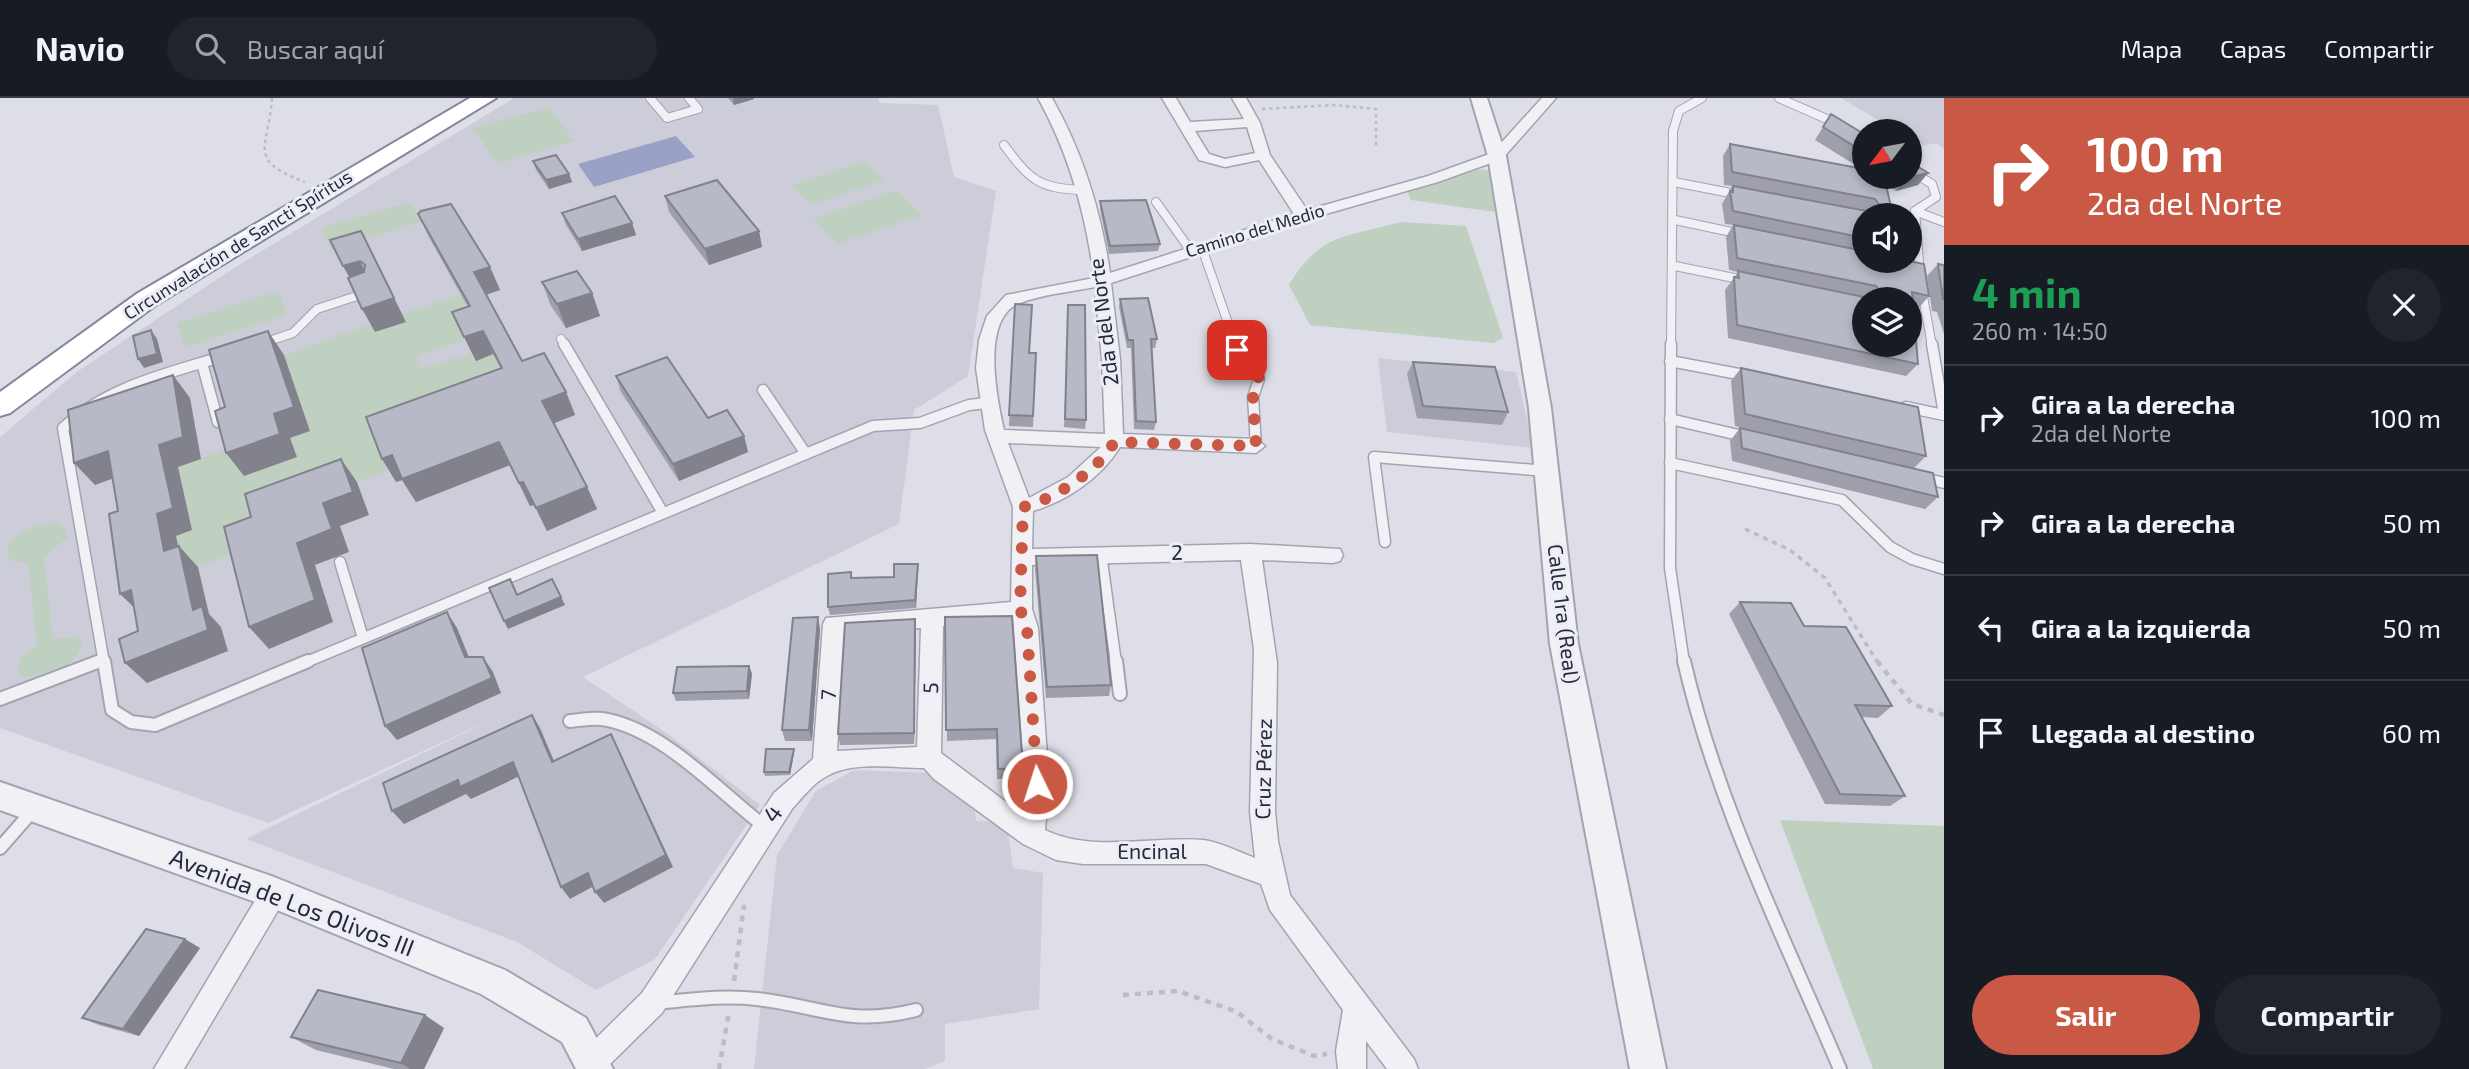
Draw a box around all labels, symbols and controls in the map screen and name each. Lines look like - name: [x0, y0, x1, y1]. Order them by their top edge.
- search box: [167, 17, 657, 80]
- text: Navio: [35, 28, 125, 68]
- icon: search: [191, 29, 229, 67]
- text: Buscar aquí: [247, 33, 384, 64]
- text: Mapa: [2121, 34, 2182, 63]
- text: Capas: [2220, 34, 2286, 63]
- text: Compartir: [2324, 34, 2434, 63]
- north arrow: [1852, 119, 1922, 189]
- map controls: [1852, 119, 1922, 357]
- text: 100 m: [2087, 123, 2224, 182]
- icon: right: [1972, 126, 2063, 217]
- street label: Circunvalación de Sancti Spíritus: [119, 165, 356, 324]
- text: 2da del Norte: [2087, 183, 2282, 221]
- street label: Camino del Medio: [1182, 198, 1327, 262]
- button: sound: [1852, 203, 1922, 273]
- street label: 2da del Norte: [1082, 257, 1123, 387]
- text: 4 min: [1972, 266, 2082, 316]
- button: close: [2367, 268, 2441, 342]
- button: layers: [1852, 287, 1922, 357]
- text: 260 m · 14:50: [1972, 317, 2108, 345]
- pin: [1207, 320, 1267, 380]
- icon: arrive: [1218, 331, 1256, 369]
- text: Gira a la derecha: [2031, 388, 2235, 419]
- icon: right: [1972, 399, 2010, 437]
- text: 100 m: [2371, 402, 2441, 433]
- text: 2da del Norte: [2031, 419, 2171, 447]
- icon: right: [1972, 504, 2010, 542]
- text: Gira a la derecha: [2031, 507, 2235, 538]
- text: 50 m: [2383, 507, 2441, 538]
- street label: 2: [1171, 539, 1183, 564]
- street label: Calle 1ra (Real): [1543, 542, 1585, 685]
- icon: left: [1972, 609, 2010, 647]
- text: Gira a la izquierda: [2031, 612, 2251, 643]
- text: 50 m: [2383, 612, 2441, 643]
- street label: 5: [917, 682, 942, 694]
- street label: 7: [815, 688, 840, 701]
- icon: arrive: [1972, 714, 2010, 752]
- text: Llegada al destino: [2031, 717, 2255, 748]
- text: 60 m: [2382, 717, 2441, 748]
- street label: Cruz Pérez: [1249, 718, 1276, 820]
- position arrow: [1000, 747, 1074, 821]
- street label: 4: [756, 798, 788, 828]
- street label: Encinal: [1117, 838, 1187, 863]
- street label: Avenida de Los Olivos III: [166, 842, 419, 962]
- button: Salir: [1972, 975, 2200, 1055]
- button: Compartir: [2214, 975, 2441, 1055]

